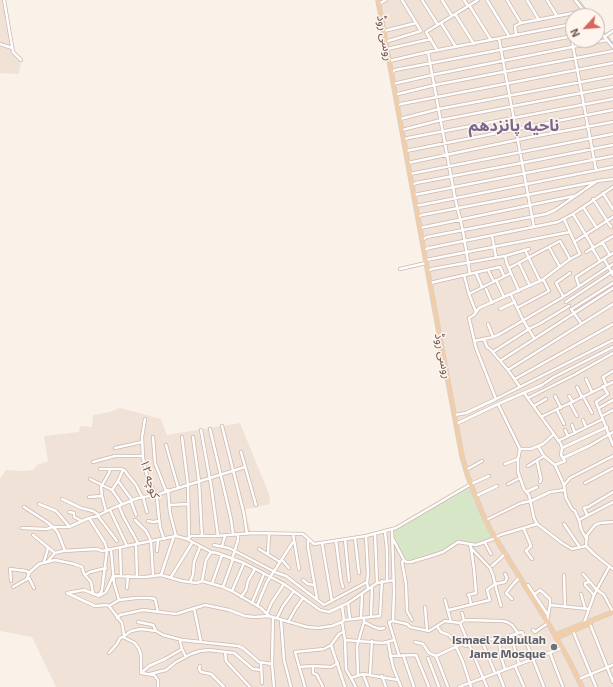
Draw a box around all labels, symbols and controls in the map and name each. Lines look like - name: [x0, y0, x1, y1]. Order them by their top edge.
- north arrow: [565, 8, 605, 48]
- street label: روسی روڈ: [374, 14, 396, 62]
- text: N: [567, 27, 582, 39]
- district label: ناحیه پانزدهم: [469, 116, 559, 136]
- street label: روسی روڈ: [432, 332, 454, 380]
- street label: کوچه ۱۲: [137, 458, 163, 500]
- place label: Ismael Zabiullah Jame Mosque: [452, 633, 546, 661]
- marker: Ismael Zabiullah Jame Mosque: [549, 642, 559, 652]

